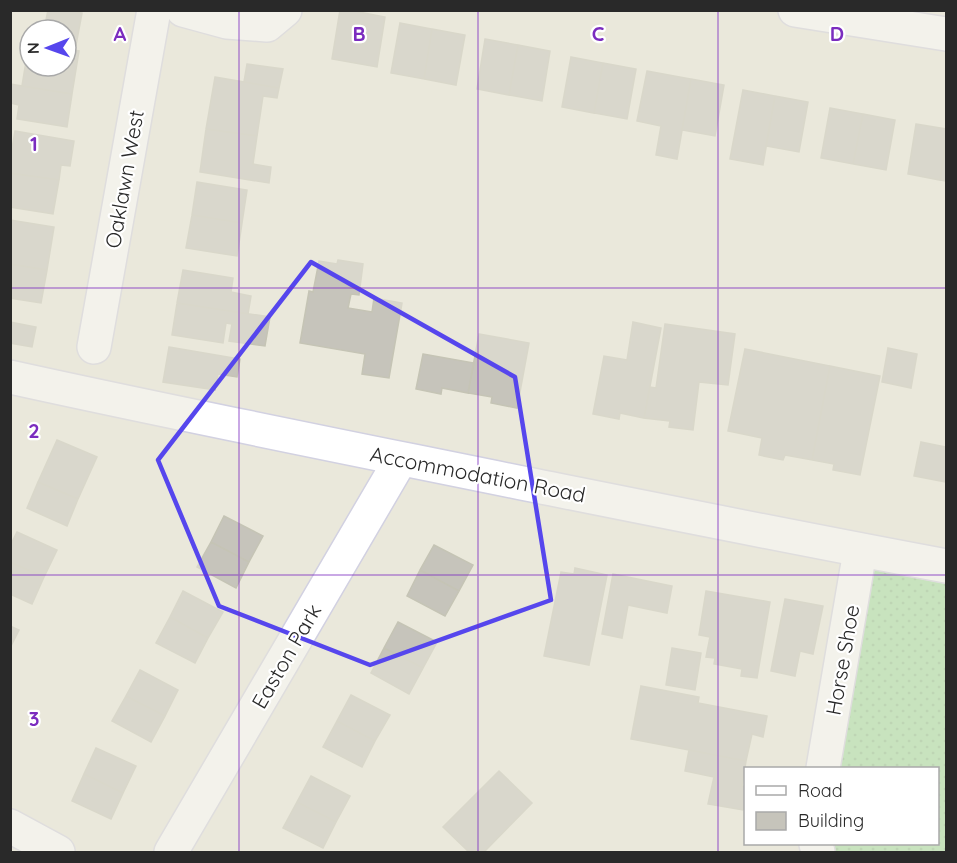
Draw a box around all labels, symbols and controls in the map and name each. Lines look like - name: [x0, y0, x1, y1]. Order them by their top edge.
- north arrow: [18, 18, 78, 78]
- text: A: [114, 21, 127, 46]
- text: B: [352, 21, 366, 46]
- text: C: [592, 21, 605, 46]
- text: D: [830, 21, 844, 46]
- text: N: [23, 42, 43, 54]
- street label: Oaklawn West: [99, 108, 149, 250]
- text: 1: [30, 131, 38, 156]
- text: 2: [28, 418, 40, 443]
- street label: Accommodation Road: [368, 440, 588, 508]
- street label: Easton Park: [246, 599, 326, 713]
- street label: Horse Shoe: [820, 603, 864, 717]
- text: 3: [29, 706, 39, 731]
- legend: [744, 767, 939, 845]
- text: Road: [798, 779, 843, 802]
- text: Building: [798, 809, 864, 832]

